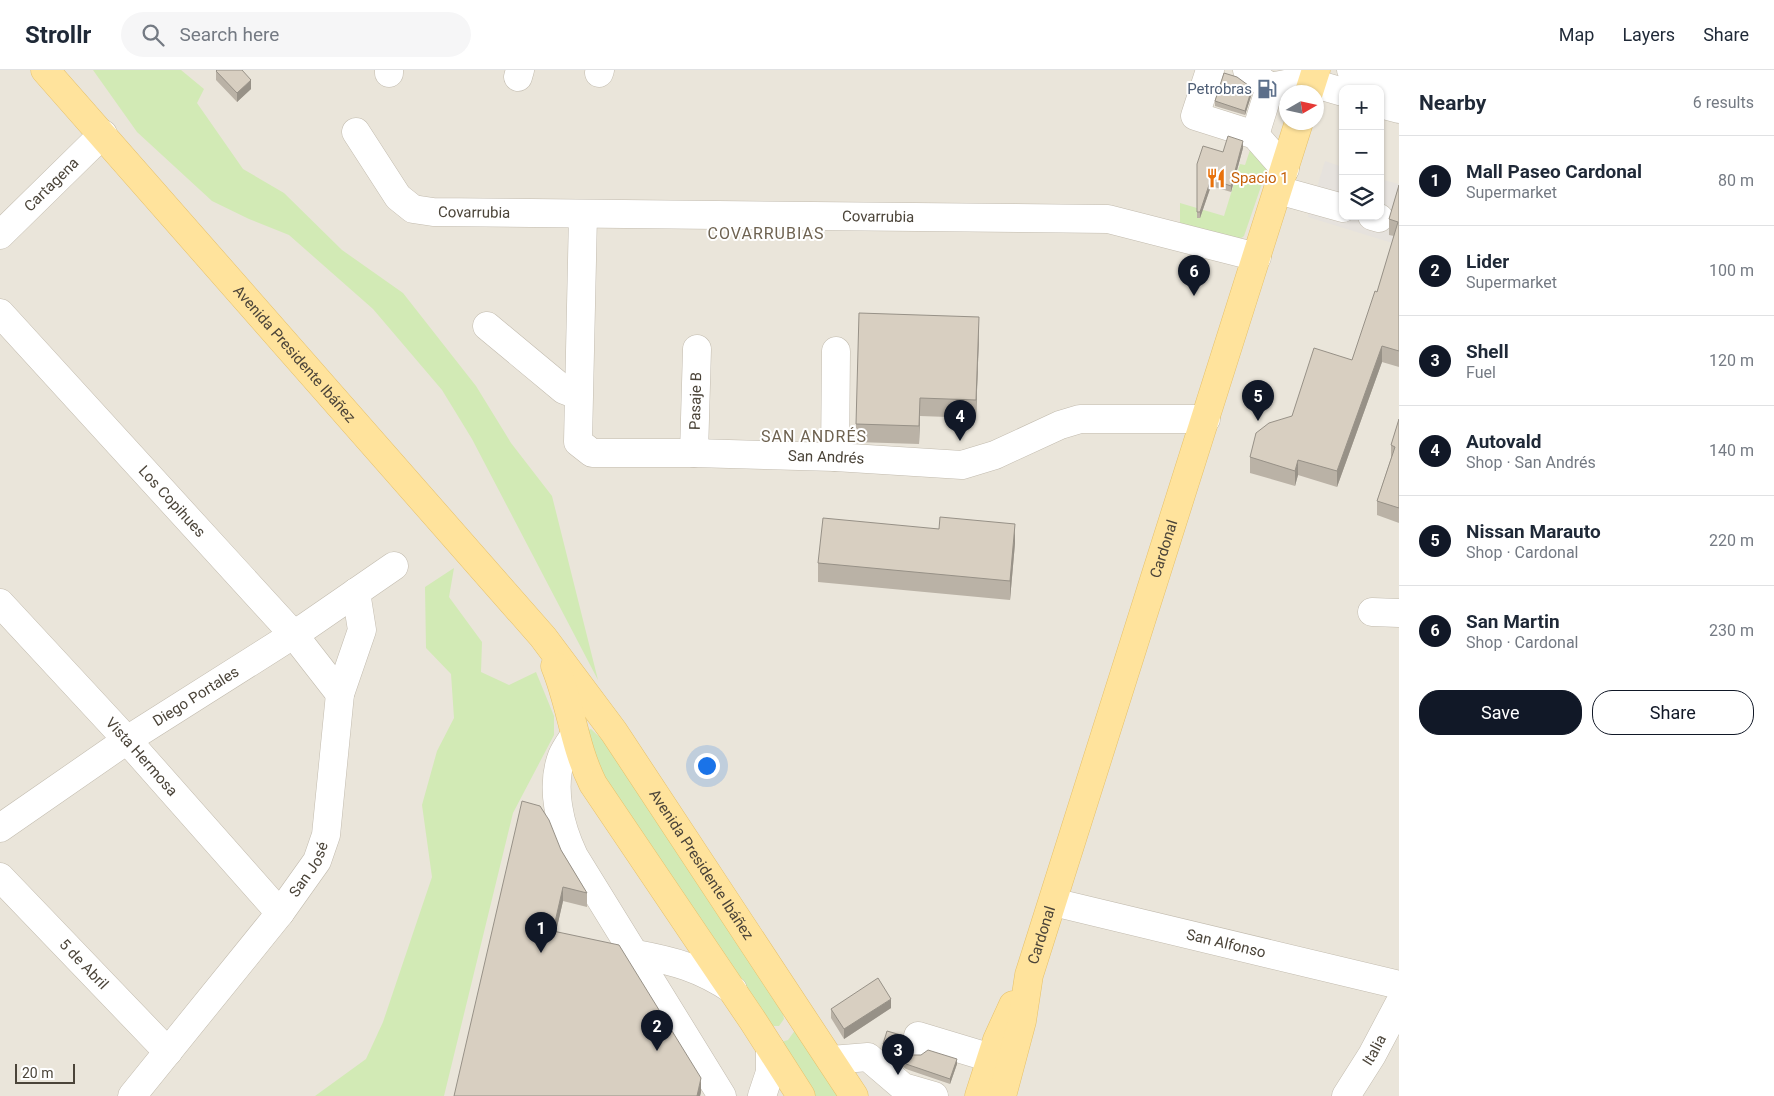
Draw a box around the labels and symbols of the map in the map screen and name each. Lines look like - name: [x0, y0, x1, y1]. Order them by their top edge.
- fuel station icon: Petrobras: [1256, 78, 1278, 100]
- place label: Petrobras: [1187, 80, 1252, 98]
- north arrow: [1279, 85, 1324, 130]
- street label: Cartagena: [20, 154, 82, 215]
- restaurant icon: Spacio 1: [1205, 167, 1227, 189]
- place label: Spacio 1: [1231, 169, 1289, 187]
- street label: Covarrubia: [438, 203, 510, 222]
- street label: Covarrubia: [842, 207, 914, 226]
- district label: COVARRUBIAS: [708, 224, 824, 243]
- pin: 6: [1178, 255, 1210, 296]
- street label: Avenida Presidente Ibáñez: [229, 282, 359, 426]
- street label: Pasaje B: [686, 372, 705, 430]
- pin: 5: [1242, 380, 1274, 421]
- pin: 4: [944, 400, 976, 441]
- district label: SAN ANDRÉS: [761, 427, 867, 446]
- street label: San Andrés: [788, 447, 865, 468]
- street label: Los Copihues: [135, 462, 209, 541]
- street label: Cardonal: [1146, 518, 1181, 580]
- street label: Diego Portales: [150, 663, 242, 730]
- street label: Vista Hermosa: [102, 714, 181, 800]
- your location: [694, 753, 720, 779]
- street label: Avenida Presidente Ibáñez: [645, 786, 757, 943]
- street label: San José: [285, 839, 332, 900]
- street label: Cardonal: [1024, 904, 1059, 966]
- pin: 1: [525, 912, 557, 953]
- street label: San Alfonso: [1185, 925, 1268, 962]
- street label: 5 de Abril: [55, 935, 112, 993]
- pin: 2: [641, 1010, 673, 1051]
- street label: Italia: [1359, 1032, 1390, 1069]
- pin: 3: [882, 1034, 914, 1075]
- scale bar: [15, 1061, 75, 1084]

